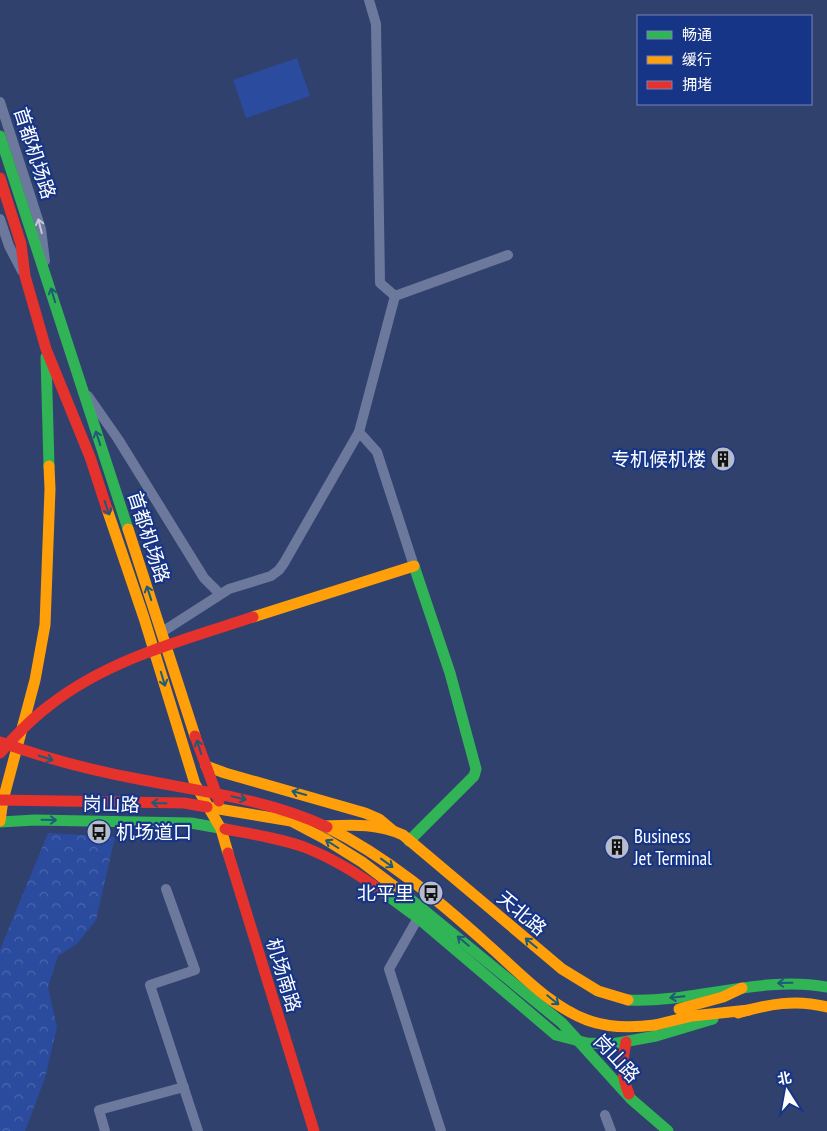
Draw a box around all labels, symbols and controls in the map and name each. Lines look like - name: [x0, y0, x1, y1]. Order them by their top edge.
- legend: [637, 15, 812, 105]
- text: 畅通: [682, 25, 712, 44]
- text: 缓行: [682, 50, 712, 69]
- text: 拥堵: [682, 75, 712, 94]
- street label: 首都机场路: [9, 104, 61, 202]
- one-way arrow: [35, 218, 44, 234]
- one-way arrow: [47, 287, 57, 303]
- one-way arrow: [93, 431, 102, 447]
- building icon: 专机候机楼: [710, 446, 736, 472]
- place label: 专机候机楼: [611, 447, 706, 471]
- street label: 首都机场路: [123, 488, 175, 586]
- one-way arrow: [103, 500, 112, 516]
- one-way arrow: [143, 585, 153, 601]
- one-way arrow: [159, 671, 168, 687]
- one-way arrow: [193, 740, 203, 756]
- one-way arrow: [38, 753, 54, 763]
- one-way arrow: [291, 788, 307, 798]
- street label: 岗山路: [82, 792, 140, 816]
- one-way arrow: [231, 794, 247, 803]
- one-way arrow: [151, 798, 168, 808]
- one-way arrow: [40, 815, 56, 825]
- bus stop icon: 机场道口: [86, 819, 112, 845]
- place label: 机场道口: [116, 820, 192, 844]
- place label: Business Jet Terminal: [633, 824, 712, 870]
- building icon: Business Jet Terminal: [604, 834, 630, 860]
- one-way arrow: [326, 838, 340, 848]
- one-way arrow: [380, 858, 394, 868]
- bus stop icon: 北平里: [418, 880, 444, 906]
- place label: 北平里: [357, 881, 414, 905]
- street label: 天北路: [492, 885, 552, 941]
- street label: 机场南路: [261, 935, 307, 1015]
- one-way arrow: [456, 935, 469, 946]
- one-way arrow: [525, 938, 538, 949]
- one-way arrow: [777, 978, 793, 988]
- one-way arrow: [669, 992, 685, 1002]
- one-way arrow: [546, 994, 559, 1005]
- street label: 岗山路: [589, 1029, 645, 1087]
- north arrow: [762, 1066, 812, 1116]
- text: 北: [776, 1068, 793, 1088]

